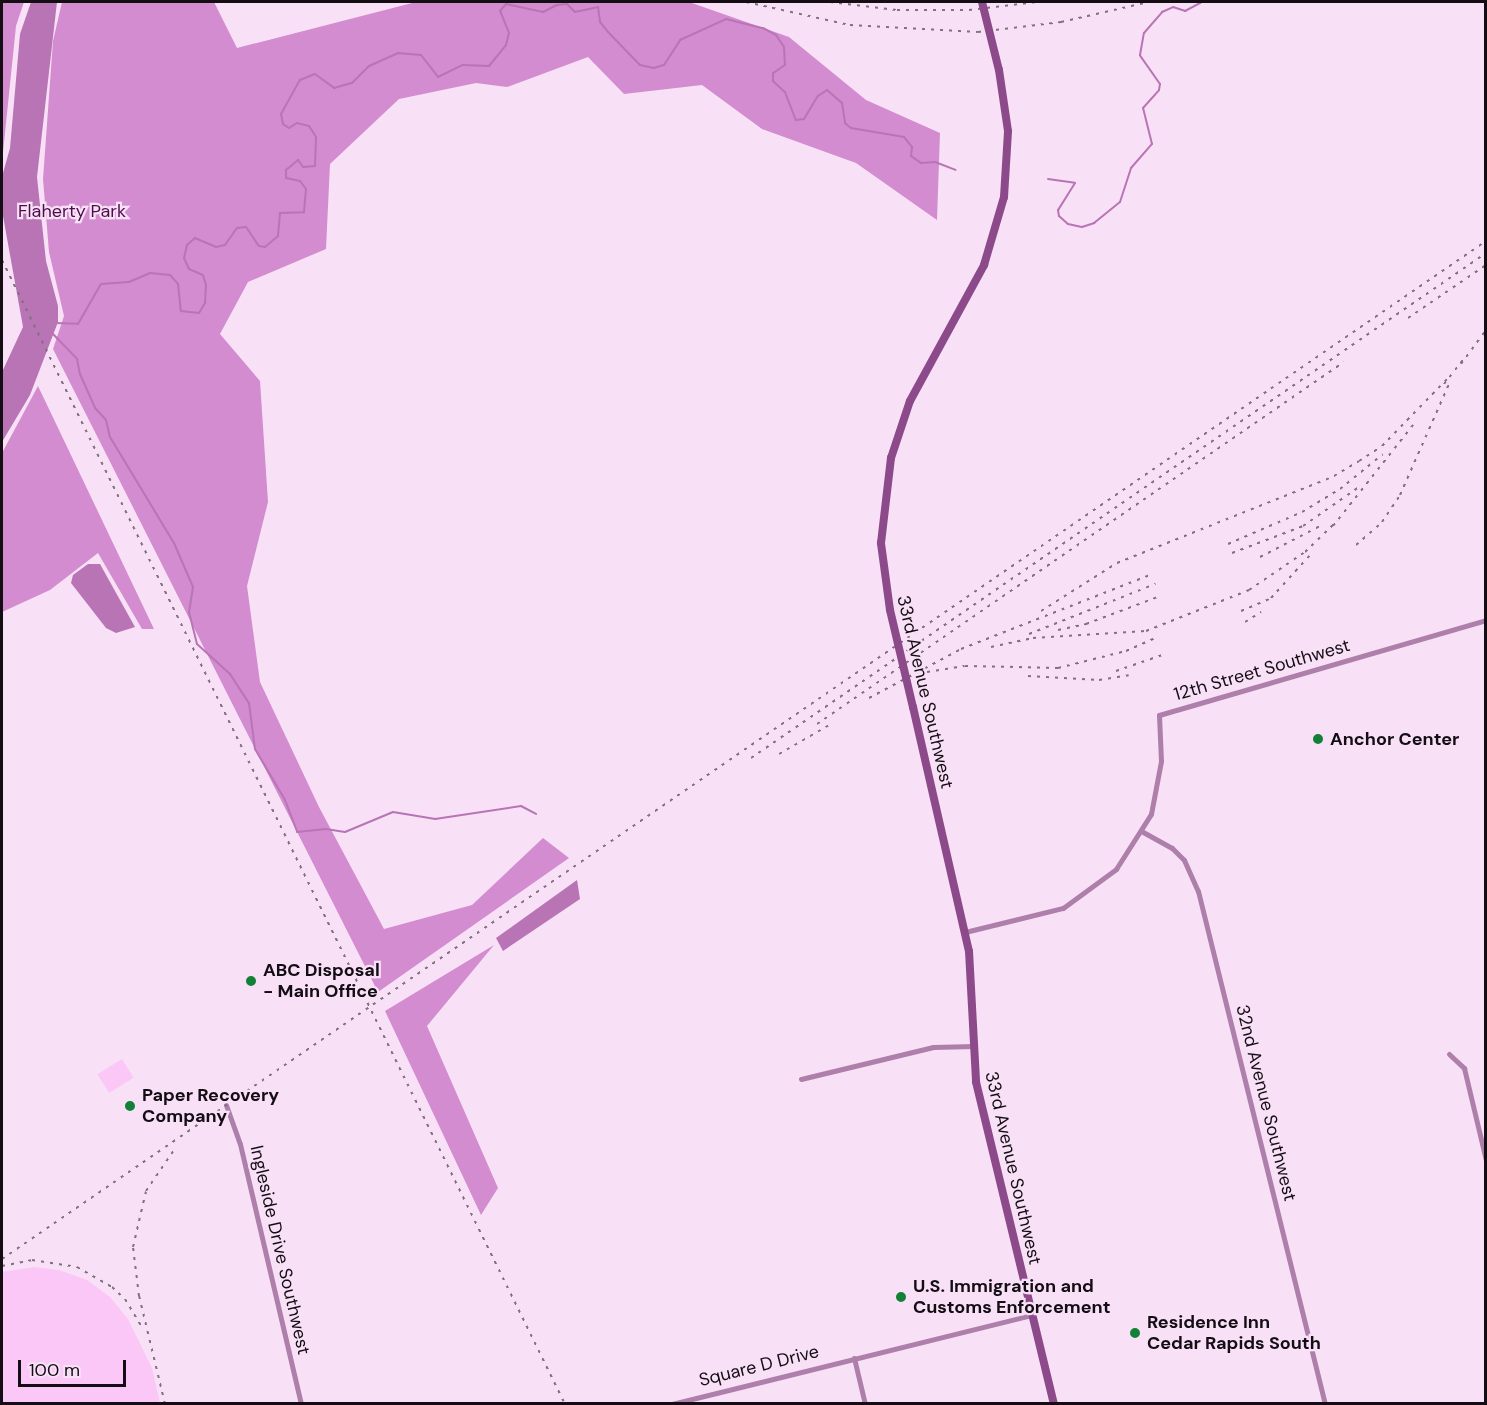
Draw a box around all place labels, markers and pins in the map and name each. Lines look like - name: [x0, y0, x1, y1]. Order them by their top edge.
- place label: Anchor Center: [1330, 728, 1459, 750]
- marker: Anchor Center: [1311, 732, 1325, 746]
- place label: ABC Disposal - Main Office: [263, 960, 380, 1002]
- marker: ABC Disposal - Main Office: [244, 974, 258, 988]
- place label: Paper Recovery Company: [142, 1085, 279, 1128]
- marker: Paper Recovery Company: [123, 1099, 137, 1113]
- place label: U.S. Immigration and Customs Enforcement: [913, 1276, 1111, 1318]
- marker: U.S. Immigration and Customs Enforcement: [894, 1290, 908, 1304]
- place label: Residence Inn Cedar Rapids South: [1147, 1312, 1321, 1354]
- marker: Residence Inn Cedar Rapids South: [1128, 1326, 1142, 1340]

